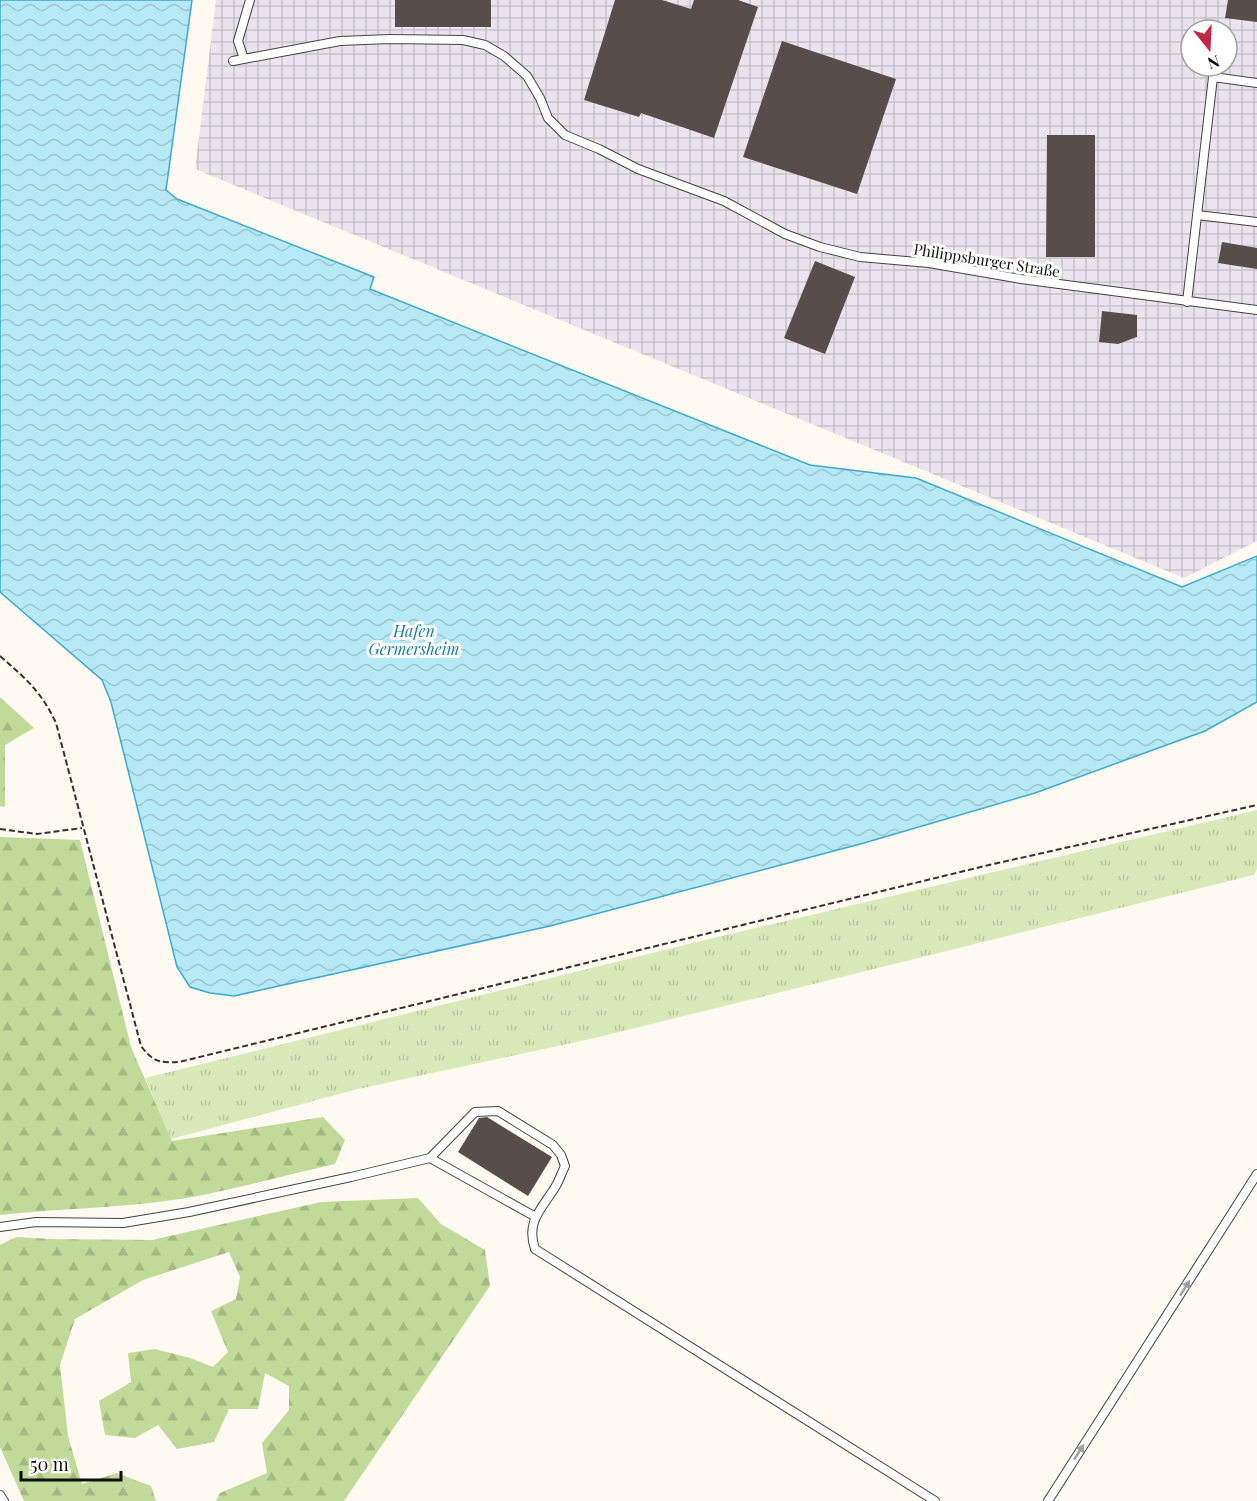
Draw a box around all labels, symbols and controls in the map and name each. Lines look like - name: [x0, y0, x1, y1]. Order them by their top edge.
- north arrow: [1179, 18, 1239, 78]
- text: N: [1205, 51, 1223, 75]
- street label: Philippsburger Straße: [912, 239, 1062, 281]
- water label: Hafen Germersheim: [369, 620, 459, 659]
- one-way arrow: [1179, 1280, 1190, 1296]
- scale bar: [21, 1444, 122, 1482]
- one-way arrow: [1074, 1444, 1085, 1460]
- text: 50 m: [30, 1452, 69, 1476]

